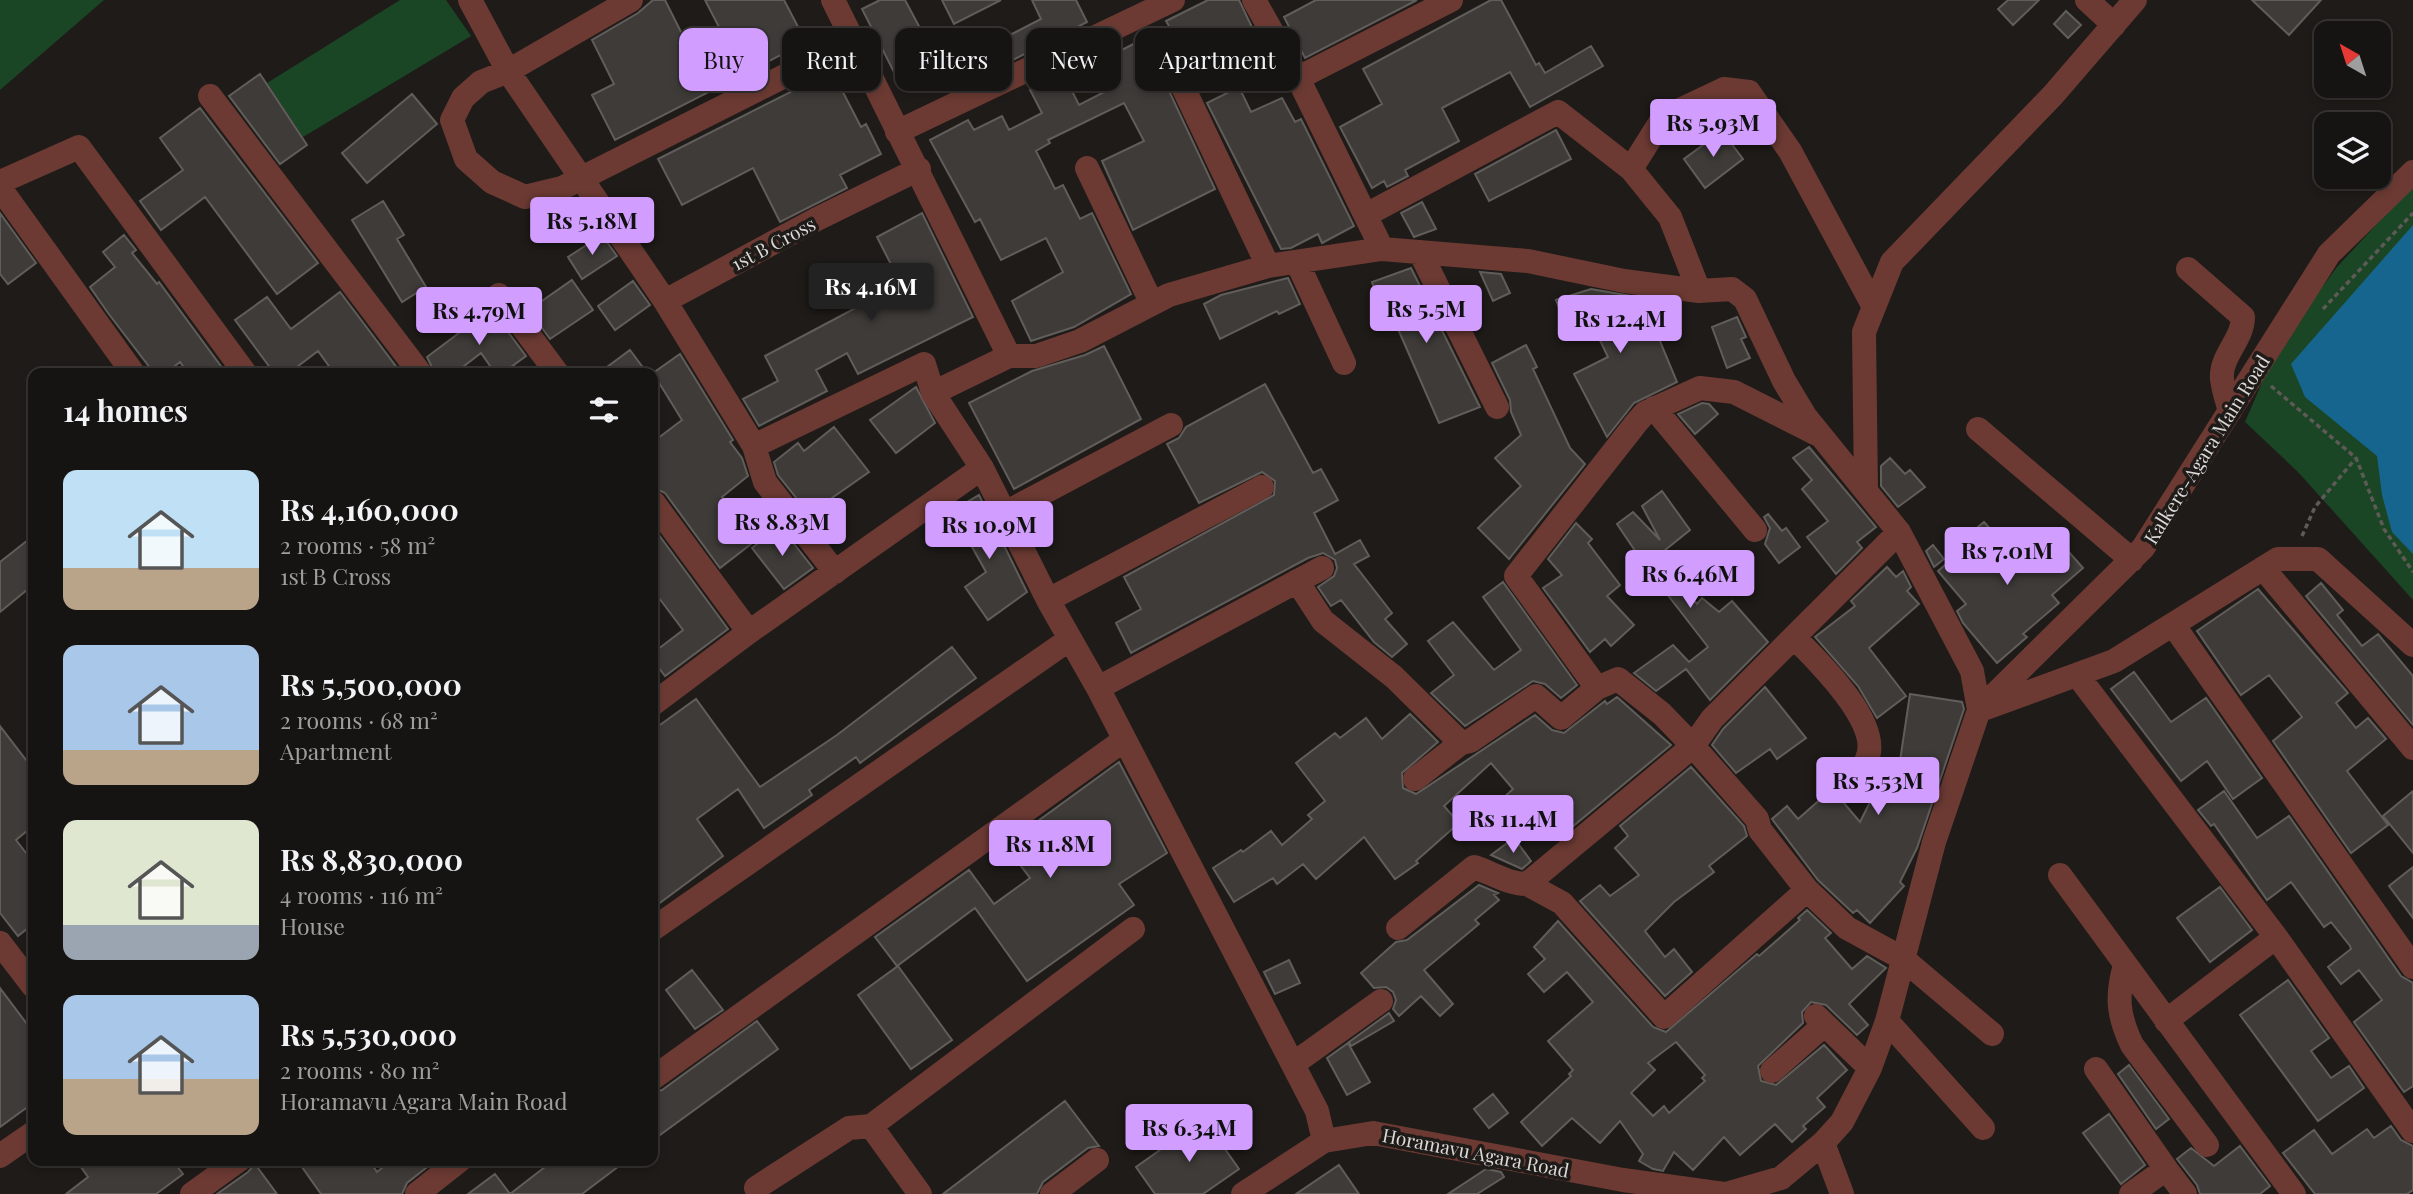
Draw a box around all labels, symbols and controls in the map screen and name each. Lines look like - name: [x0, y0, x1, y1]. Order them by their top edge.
- north arrow: [2314, 21, 2390, 98]
- map controls: [2314, 21, 2391, 189]
- chip: Buy: [679, 28, 768, 91]
- chip: Rent: [782, 28, 881, 91]
- chip: Filters: [895, 28, 1012, 91]
- chip: New: [1026, 28, 1121, 91]
- chip: Apartment: [1135, 28, 1300, 91]
- pin: Rs 5.93M: [1641, 100, 1785, 159]
- text: Rs 5.93M: [1666, 106, 1760, 137]
- button: layers: [2314, 112, 2391, 189]
- pin: Rs 5.18M: [520, 198, 664, 257]
- text: Rs 5.18M: [546, 204, 638, 235]
- street label: 1st B Cross: [726, 210, 820, 276]
- pin: Rs 4.16M: [799, 264, 943, 323]
- text: Rs 4.16M: [825, 270, 917, 301]
- pin: Rs 5.5M: [1361, 286, 1491, 345]
- pin: Rs 4.79M: [407, 288, 551, 347]
- text: Rs 5.5M: [1386, 292, 1466, 323]
- text: Rs 4.79M: [432, 294, 526, 325]
- pin: Rs 12.4M: [1548, 296, 1692, 355]
- text: Rs 12.4M: [1574, 302, 1666, 333]
- street label: Kalkere-Agara Main Road: [2137, 349, 2275, 549]
- text: 14 homes: [63, 390, 188, 430]
- icon: filters: [585, 391, 623, 429]
- text: Rs 4,160,000: [280, 489, 459, 529]
- icon: home: [119, 498, 203, 582]
- pin: Rs 8.83M: [710, 498, 854, 558]
- pin: Rs 10.9M: [917, 502, 1061, 561]
- text: Rs 8.83M: [734, 505, 830, 536]
- text: Rs 10.9M: [941, 508, 1037, 539]
- pin: Rs 7.01M: [1935, 528, 2079, 587]
- text: 2 rooms · 58 m²: [280, 529, 435, 560]
- text: Rs 7.01M: [1961, 534, 2053, 565]
- pin: Rs 6.46M: [1618, 550, 1762, 610]
- text: Rs 6.46M: [1641, 557, 1739, 588]
- text: 1st B Cross: [280, 560, 391, 591]
- text: Rs 5,500,000: [280, 664, 462, 704]
- icon: home: [119, 673, 203, 757]
- text: 2 rooms · 68 m²: [280, 704, 438, 735]
- text: Apartment: [280, 735, 392, 766]
- pin: Rs 5.53M: [1806, 758, 1950, 817]
- text: Rs 5.53M: [1832, 764, 1924, 795]
- pin: Rs 11.4M: [1441, 796, 1585, 855]
- text: Rs 11.4M: [1468, 802, 1558, 833]
- pin: Rs 11.8M: [978, 820, 1122, 880]
- text: Rs 11.8M: [1005, 827, 1095, 858]
- text: Rs 8,830,000: [280, 839, 463, 879]
- icon: home: [119, 848, 203, 932]
- text: 4 rooms · 116 m²: [280, 879, 443, 910]
- text: House: [280, 910, 345, 941]
- text: Rs 5,530,000: [280, 1014, 457, 1054]
- icon: home: [119, 1023, 203, 1107]
- text: 2 rooms · 80 m²: [280, 1054, 440, 1085]
- text: Horamavu Agara Main Road: [280, 1085, 568, 1116]
- pin: Rs 6.34M: [1117, 1104, 1261, 1164]
- text: Rs 6.34M: [1142, 1111, 1236, 1142]
- street label: Horamavu Agara Road: [1380, 1121, 1572, 1183]

